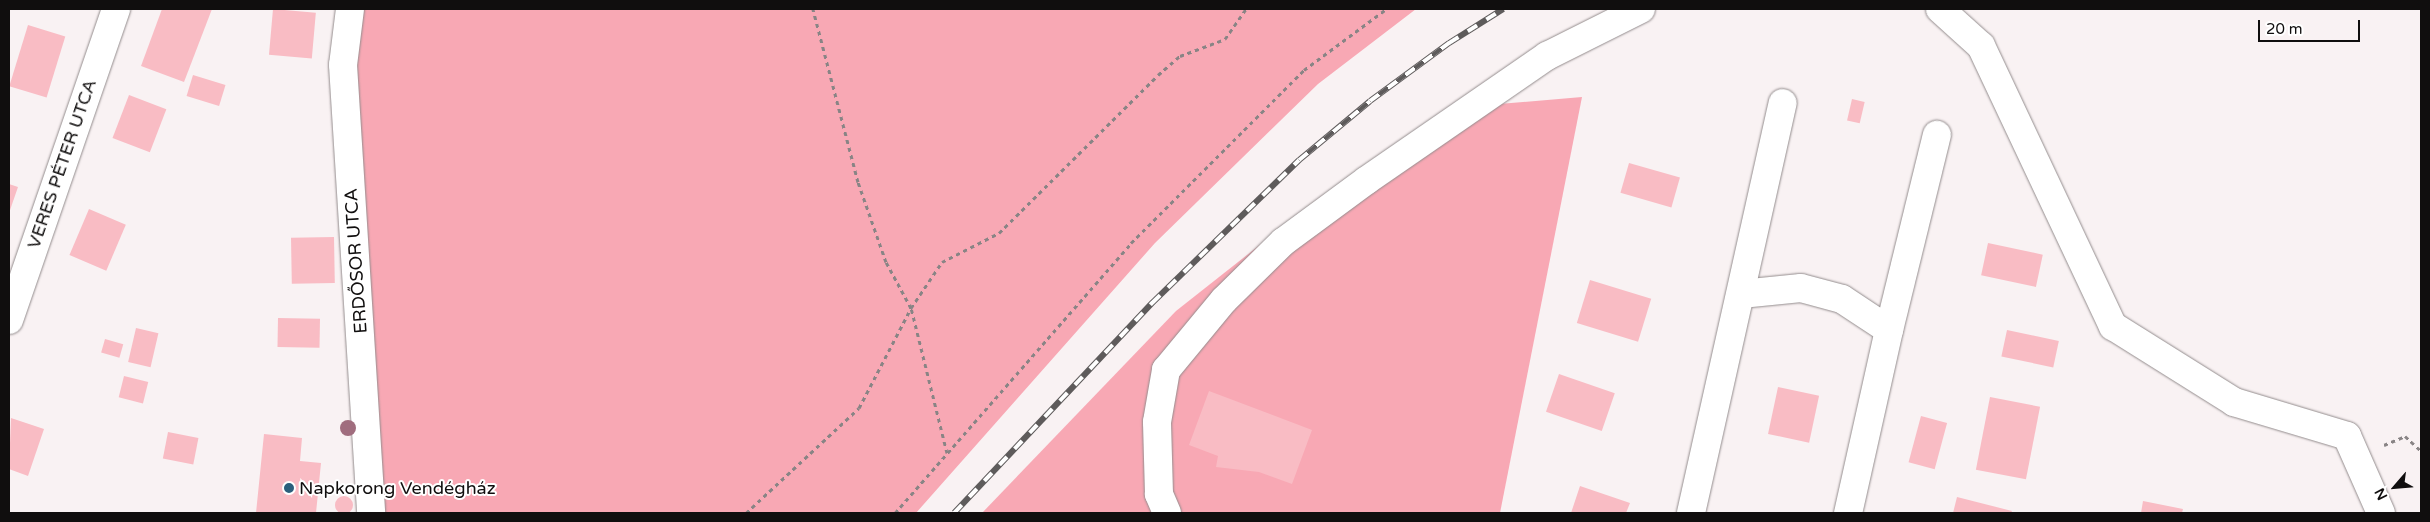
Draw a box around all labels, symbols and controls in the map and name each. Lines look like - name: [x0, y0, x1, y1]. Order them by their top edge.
- scale bar: [2260, 10, 2362, 42]
- text: 20 m: [2266, 20, 2303, 38]
- street label: VERES PÉTER UTCA: [23, 76, 101, 252]
- street label: ERDŐSOR UTCA: [340, 188, 372, 334]
- north arrow: [2370, 462, 2420, 512]
- place label: Napkorong Vendégház: [299, 477, 496, 499]
- marker: Napkorong Vendégház: [283, 482, 295, 494]
- text: N: [2371, 485, 2391, 503]

